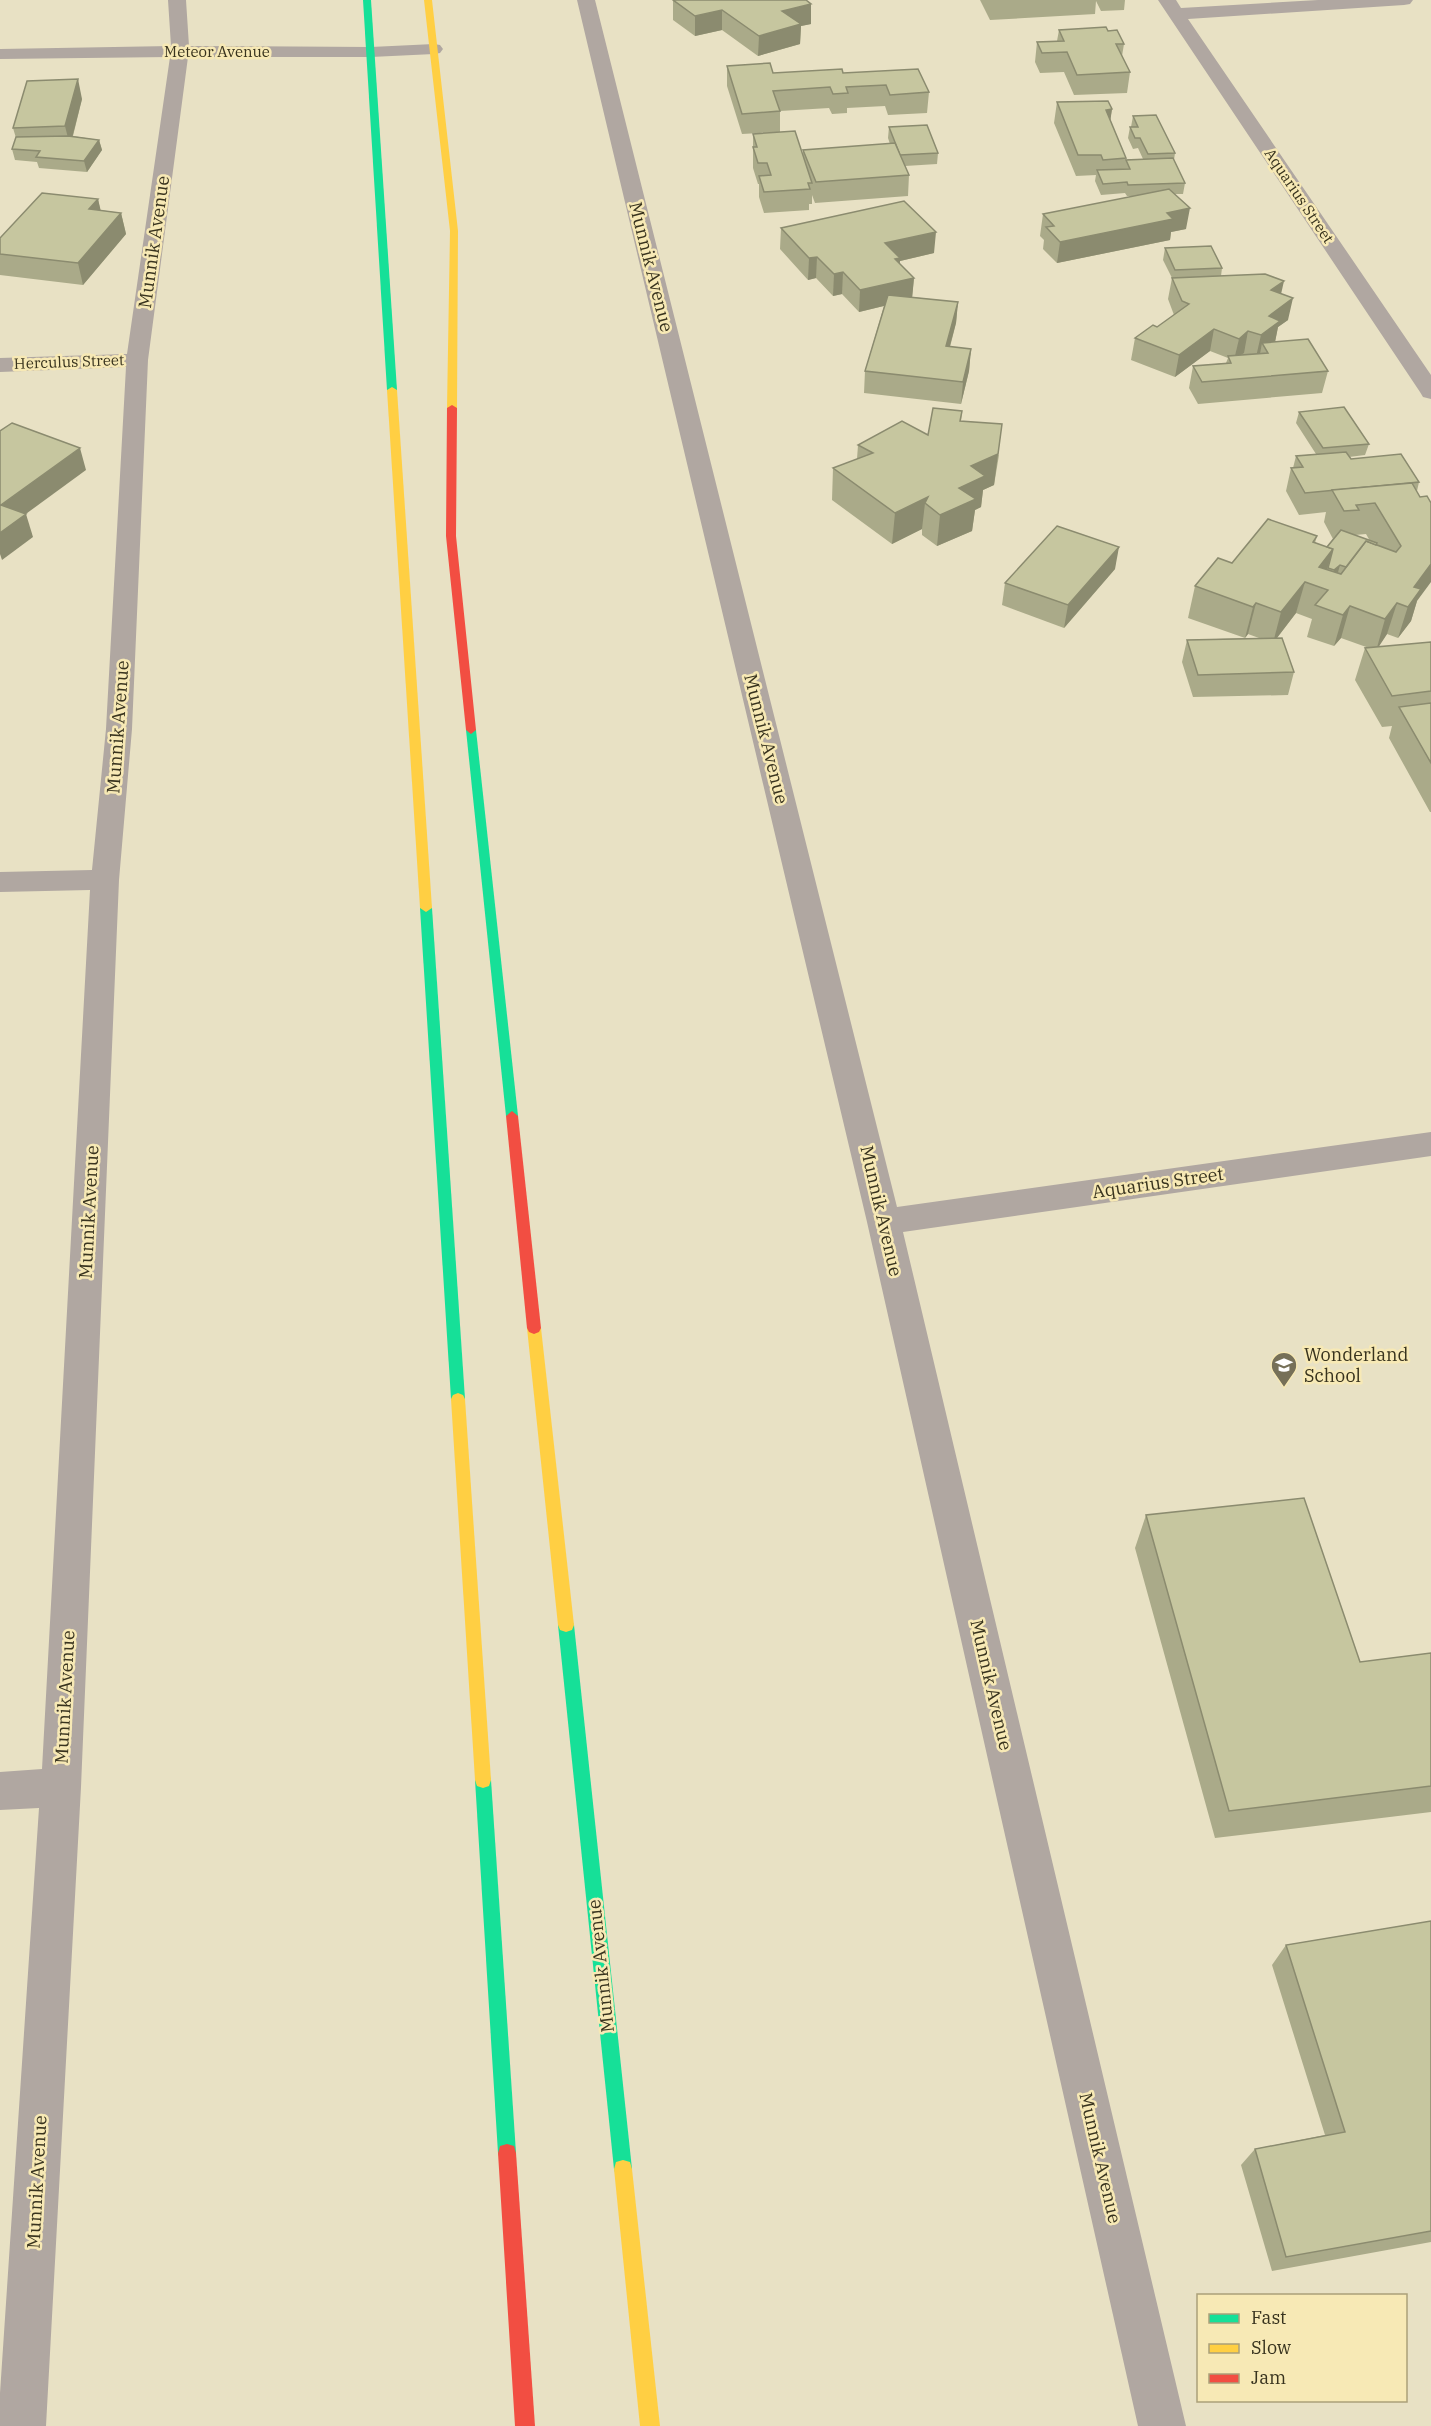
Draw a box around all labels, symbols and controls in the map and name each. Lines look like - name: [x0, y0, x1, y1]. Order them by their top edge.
- street label: Meteor Avenue: [164, 42, 270, 61]
- street label: Aquarius Street: [1261, 145, 1338, 247]
- street label: Munnik Avenue: [133, 174, 174, 310]
- street label: Munnik Avenue: [624, 199, 679, 334]
- street label: Herculus Street: [14, 350, 124, 373]
- street label: Munnik Avenue: [101, 660, 134, 794]
- street label: Munnik Avenue: [739, 671, 794, 806]
- street label: Munnik Avenue: [855, 1143, 908, 1279]
- street label: Munnik Avenue: [74, 1145, 103, 1279]
- street label: Aquarius Street: [1091, 1162, 1225, 1203]
- place label: Wonderland School: [1304, 1343, 1409, 1387]
- school or university icon: Wonderland School: [1269, 1350, 1299, 1388]
- street label: Munnik Avenue: [965, 1617, 1018, 1753]
- street label: Munnik Avenue: [50, 1630, 79, 1764]
- street label: Munnik Avenue: [582, 1898, 619, 2034]
- street label: Munnik Avenue: [1074, 2090, 1127, 2226]
- street label: Munnik Avenue: [22, 2115, 51, 2249]
- legend: [1197, 2294, 1407, 2402]
- text: Fast: [1251, 2306, 1286, 2329]
- text: Slow: [1251, 2336, 1291, 2359]
- text: Jam: [1251, 2366, 1286, 2389]

